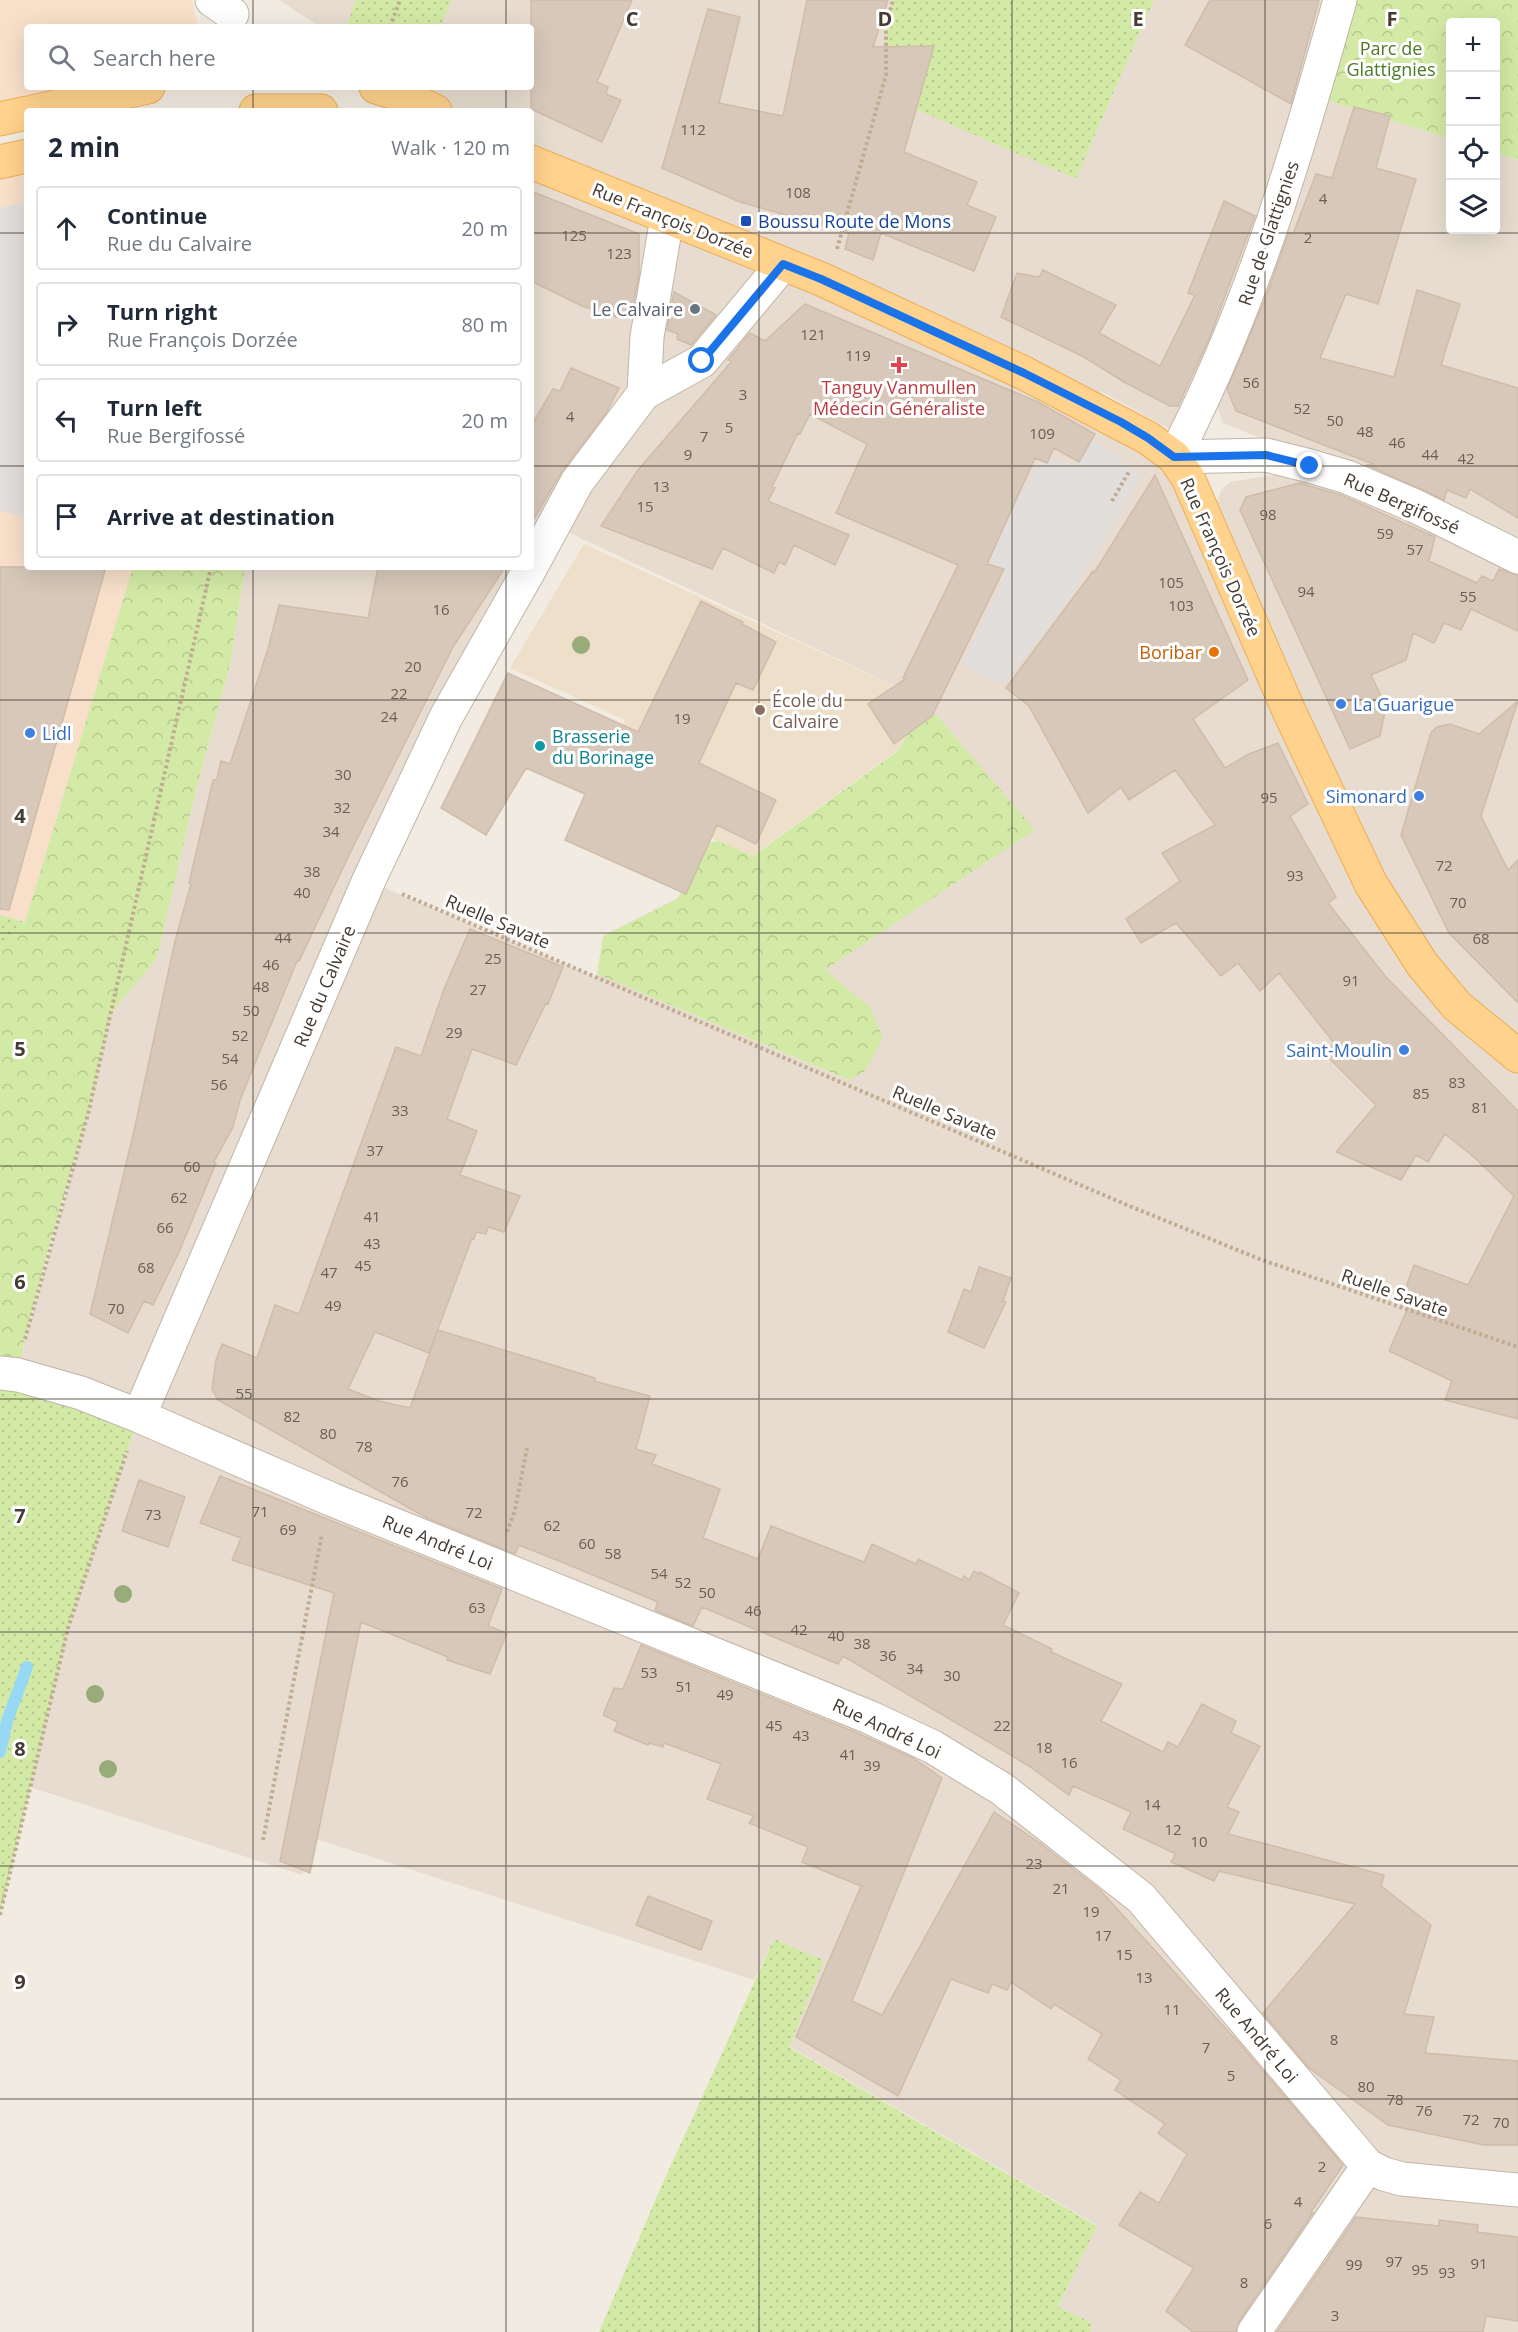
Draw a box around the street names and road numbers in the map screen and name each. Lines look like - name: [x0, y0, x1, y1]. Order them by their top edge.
- street label: Rue de Glattignies: [1232, 157, 1304, 309]
- street label: Rue François Dorzée: [589, 177, 757, 263]
- street label: Rue Bergifossé: [1340, 467, 1464, 539]
- street label: Rue François Dorzée: [1175, 474, 1267, 640]
- street label: Ruelle Savate: [442, 888, 554, 954]
- street label: Rue du Calvaire: [287, 921, 361, 1051]
- street label: Ruelle Savate: [889, 1079, 1001, 1145]
- street label: Ruelle Savate: [1338, 1263, 1452, 1321]
- street label: Rue André Loi: [379, 1509, 497, 1575]
- street label: Rue André Loi: [829, 1692, 945, 1764]
- street label: Rue André Loi: [1210, 1982, 1304, 2088]

